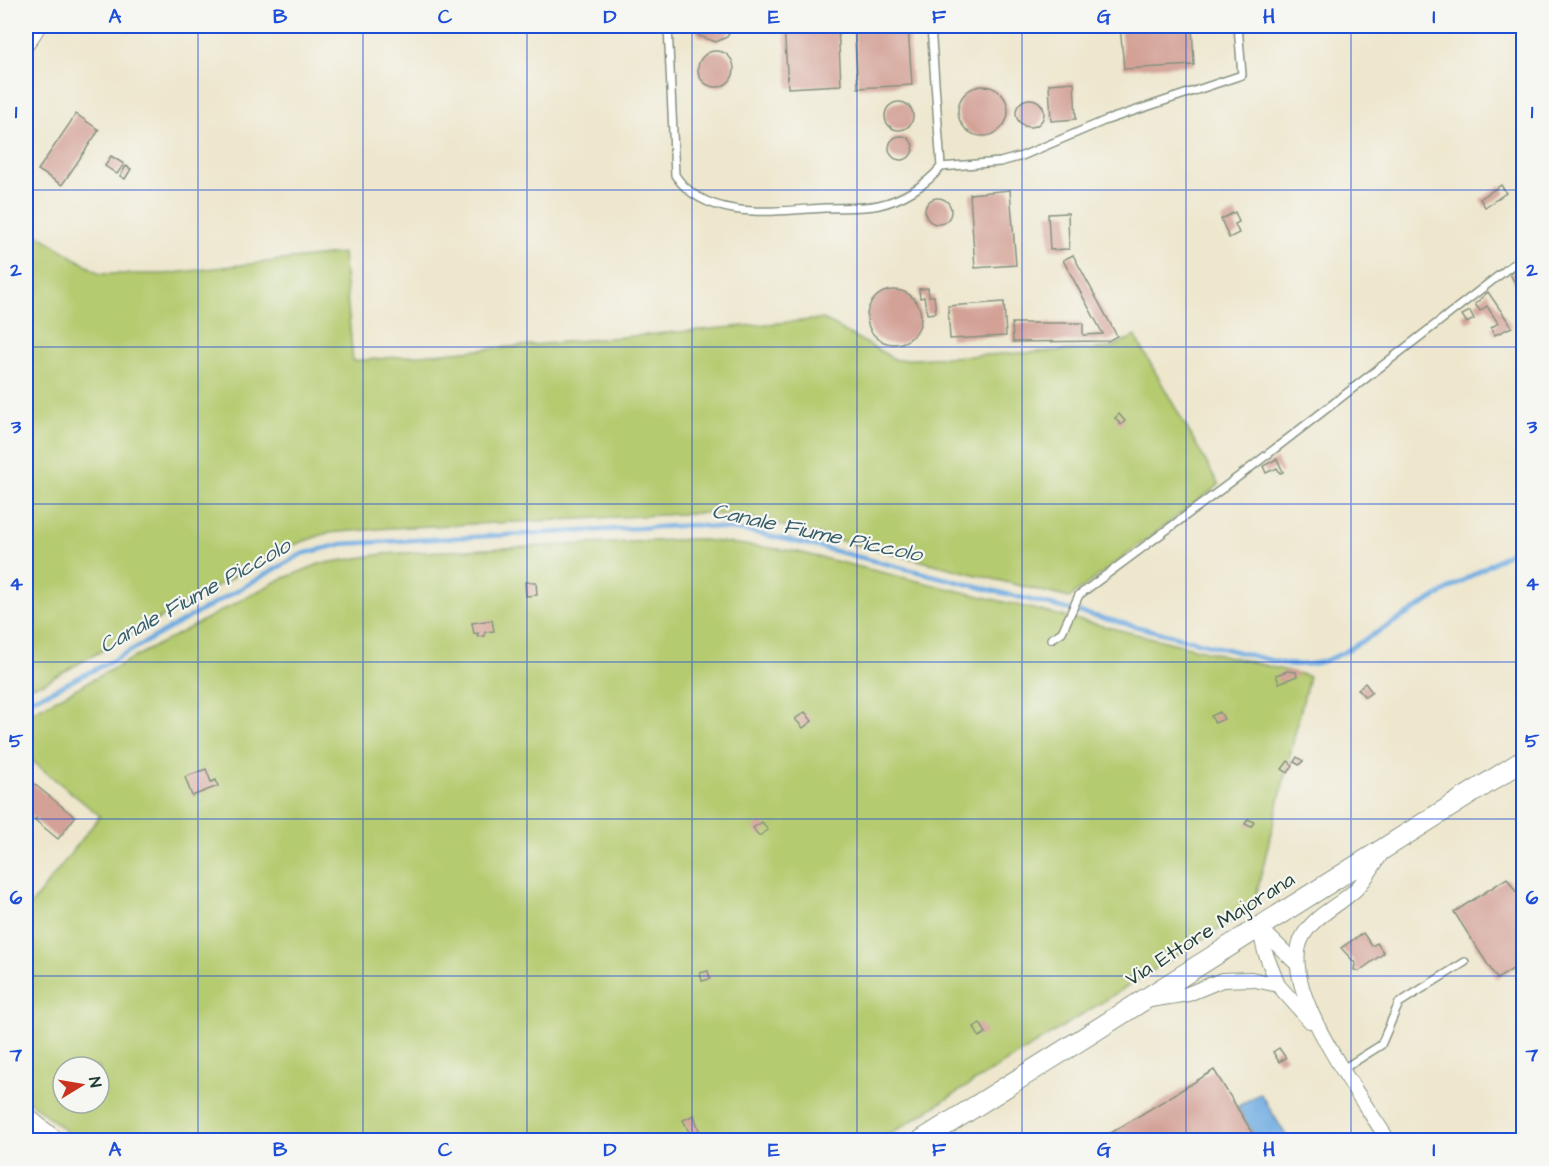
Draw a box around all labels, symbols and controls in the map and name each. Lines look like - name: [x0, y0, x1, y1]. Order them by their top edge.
- text: A: [109, 3, 122, 31]
- text: B: [273, 3, 288, 31]
- text: C: [438, 3, 453, 31]
- text: D: [604, 3, 617, 31]
- text: E: [768, 3, 780, 31]
- text: F: [932, 3, 947, 31]
- text: G: [1097, 3, 1111, 31]
- text: H: [1263, 3, 1275, 31]
- text: I: [1432, 3, 1436, 31]
- text: 1: [15, 98, 18, 126]
- text: 1: [1531, 98, 1534, 126]
- text: 2: [9, 256, 22, 284]
- text: 2: [1525, 256, 1538, 284]
- text: 3: [10, 413, 22, 441]
- text: 3: [1526, 413, 1538, 441]
- water label: Canale Fiume Piccolo: [709, 496, 927, 571]
- water label: Canale Fiume Piccolo: [94, 530, 298, 661]
- text: 4: [9, 570, 23, 598]
- text: 4: [1525, 570, 1539, 598]
- text: 5: [9, 727, 24, 755]
- text: 5: [1525, 727, 1540, 755]
- street label: Via Ettore Majorana: [1120, 865, 1301, 993]
- text: 6: [10, 884, 23, 912]
- text: 6: [1526, 884, 1539, 912]
- text: 7: [9, 1041, 23, 1069]
- text: 7: [1525, 1041, 1539, 1069]
- north arrow: [51, 1055, 111, 1115]
- text: N: [83, 1075, 106, 1089]
- text: A: [109, 1136, 122, 1164]
- text: B: [273, 1136, 288, 1164]
- text: C: [438, 1136, 453, 1164]
- text: D: [604, 1136, 617, 1164]
- text: E: [768, 1136, 780, 1164]
- text: F: [932, 1136, 947, 1164]
- text: G: [1097, 1136, 1111, 1164]
- text: H: [1263, 1136, 1275, 1164]
- text: I: [1432, 1136, 1436, 1164]

